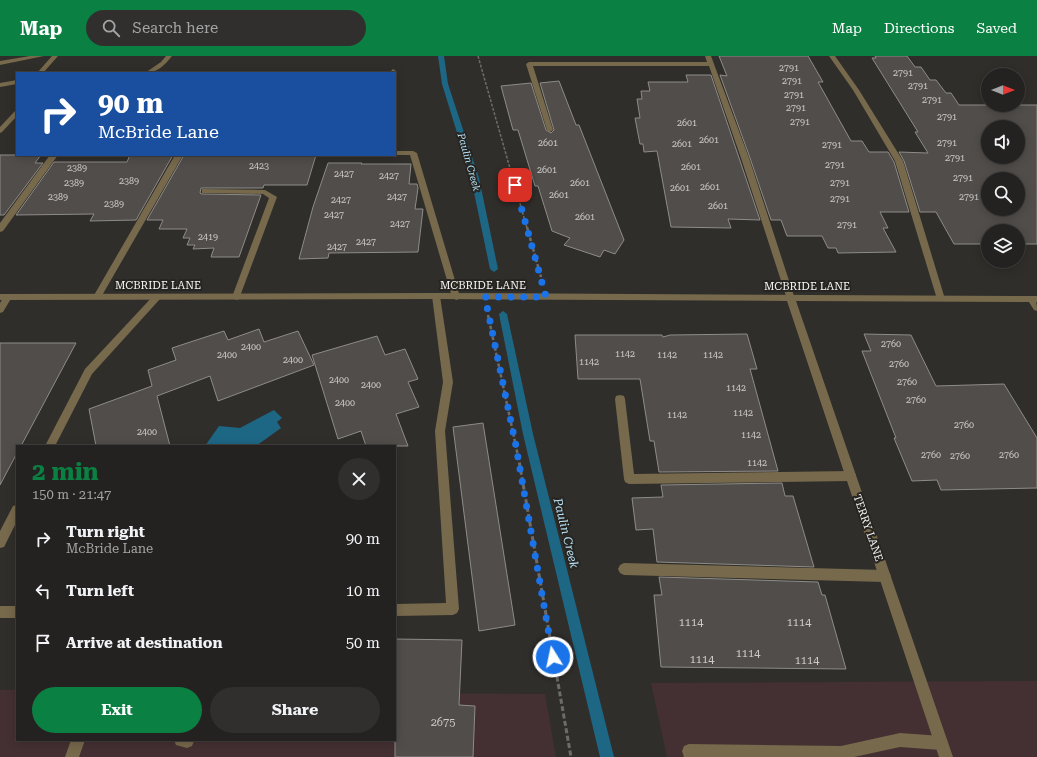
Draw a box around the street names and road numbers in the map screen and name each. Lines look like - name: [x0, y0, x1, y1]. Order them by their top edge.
- street label: MCBRIDE LANE: [115, 279, 201, 292]
- street label: MCBRIDE LANE: [440, 279, 526, 292]
- street label: MCBRIDE LANE: [764, 280, 850, 293]
- street label: TERRY LANE: [850, 493, 886, 563]

